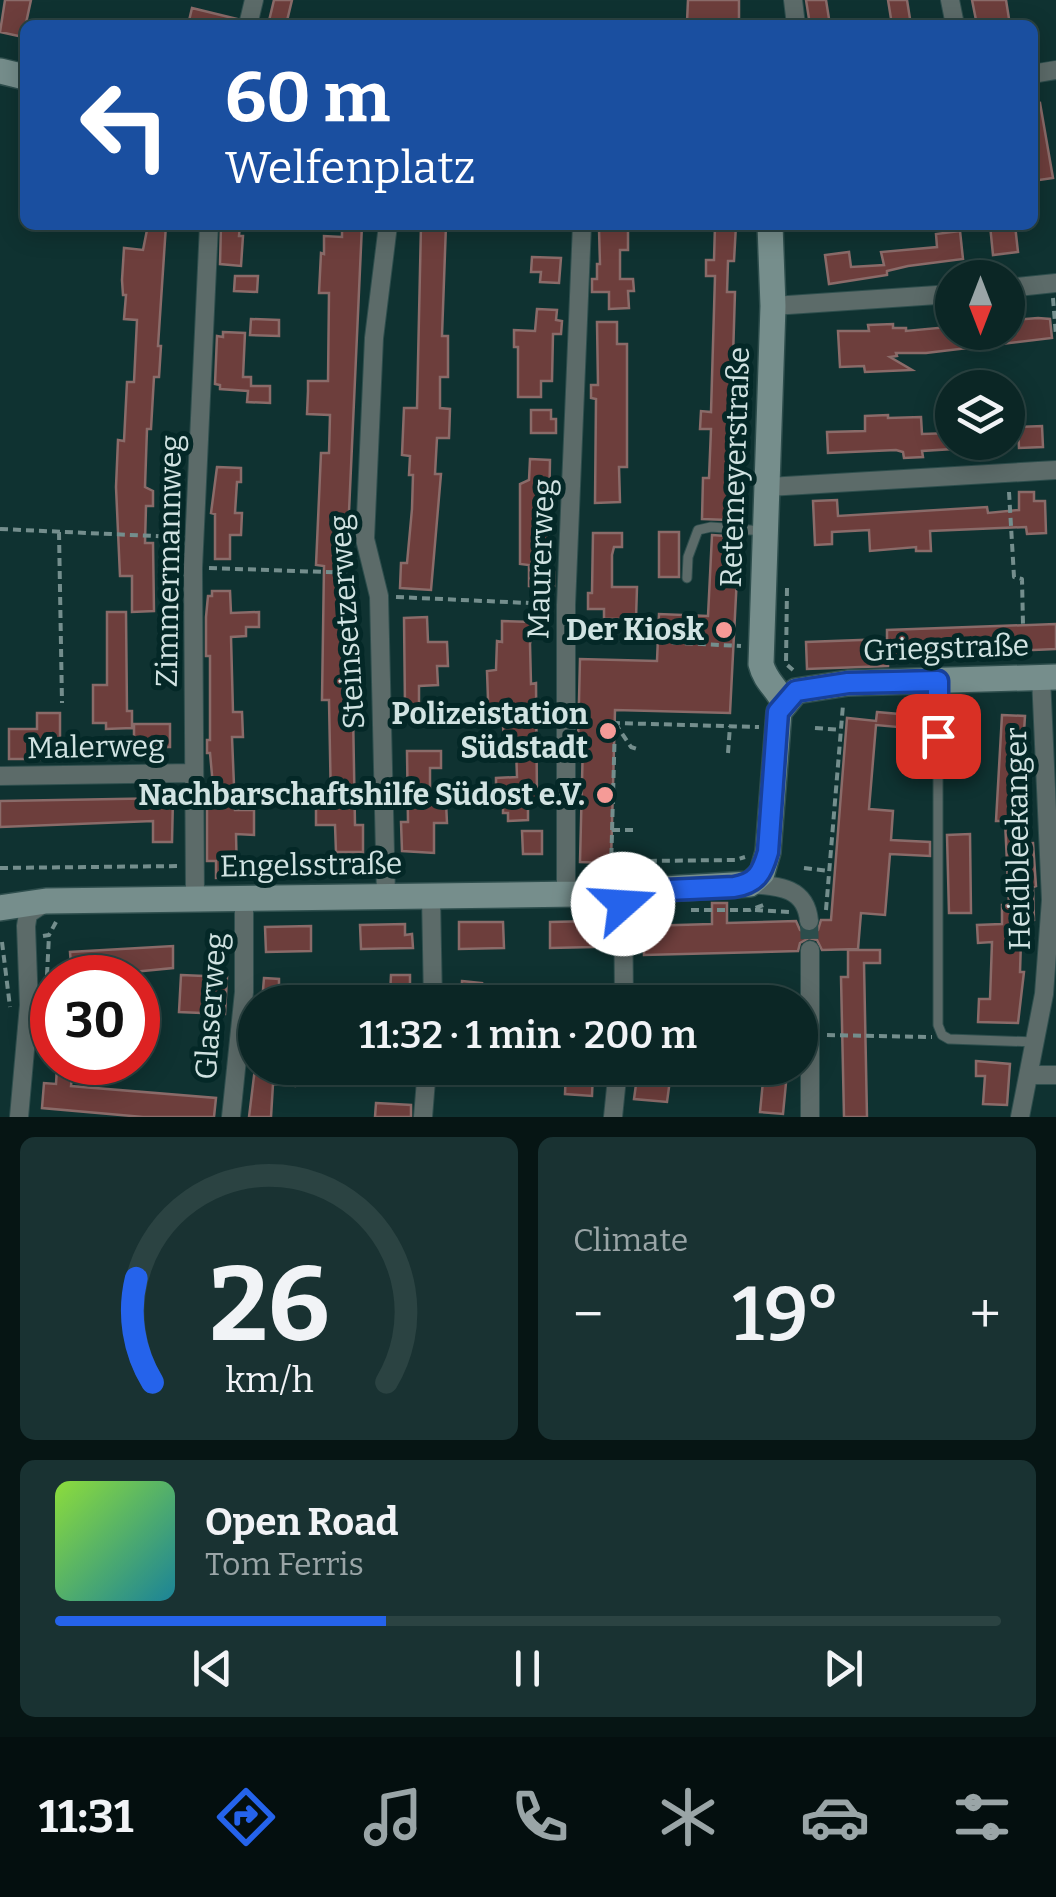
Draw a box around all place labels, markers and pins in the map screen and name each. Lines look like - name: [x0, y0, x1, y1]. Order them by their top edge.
- place label: Der Kiosk: [566, 612, 704, 648]
- marker: Der Kiosk: [713, 619, 735, 641]
- pin: [896, 694, 981, 779]
- place label: Polizeistation Südstadt: [391, 696, 589, 766]
- marker: Polizeistation Südstadt: [597, 720, 619, 742]
- place label: Nachbarschaftshilfe Südost e.V.: [138, 777, 585, 813]
- marker: Nachbarschaftshilfe Südost e.V.: [594, 784, 616, 806]

